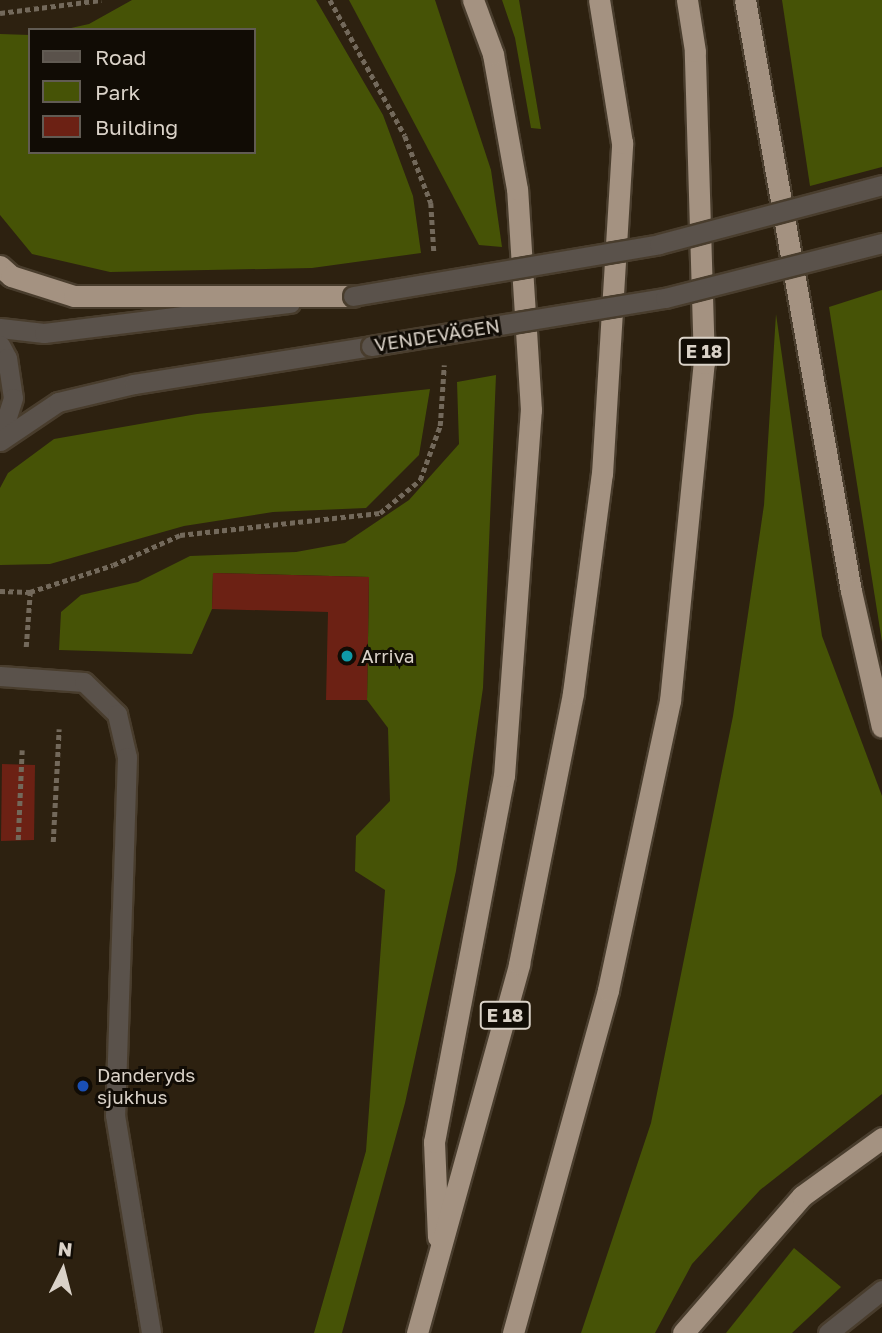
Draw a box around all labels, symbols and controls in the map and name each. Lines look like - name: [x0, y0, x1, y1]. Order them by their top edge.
- legend: [28, 28, 256, 154]
- text: Road: [95, 44, 146, 70]
- text: Park: [95, 79, 140, 105]
- text: Building: [95, 114, 178, 140]
- street label: VENDEVÄGEN: [373, 314, 501, 356]
- road number: E 18: [678, 337, 730, 366]
- place label: Arriva: [361, 645, 414, 667]
- marker: Arriva: [339, 648, 355, 664]
- road number: E 18: [479, 1000, 531, 1030]
- place label: Danderyds sjukhus: [97, 1064, 195, 1108]
- marker: Danderyds sjukhus: [75, 1078, 91, 1094]
- north arrow: [28, 1235, 98, 1305]
- text: N: [57, 1236, 74, 1261]

